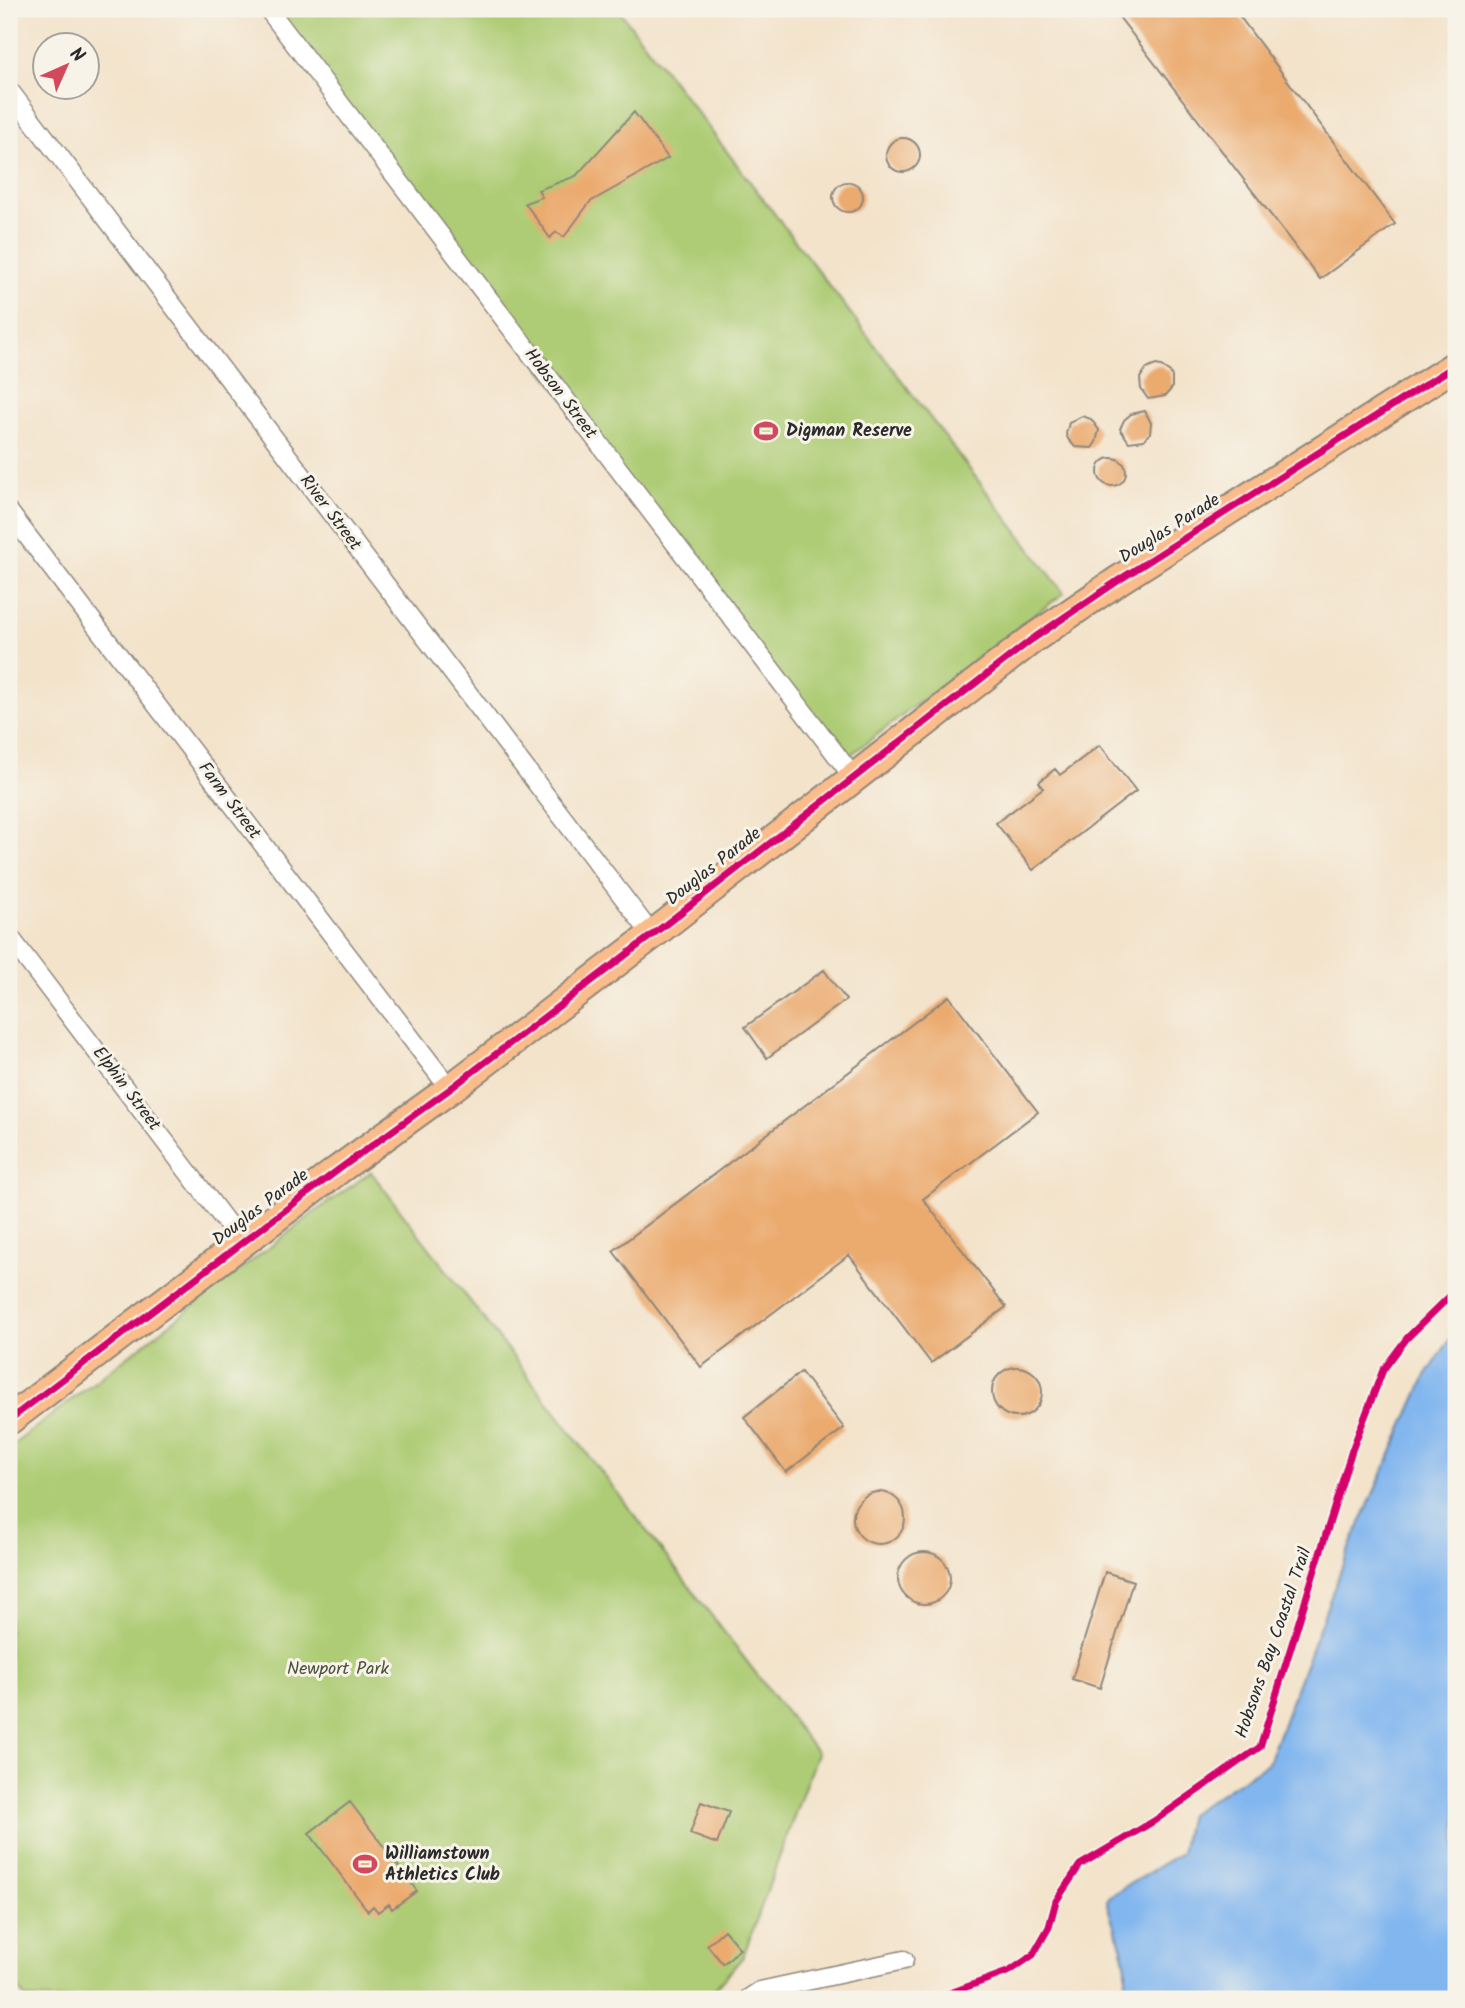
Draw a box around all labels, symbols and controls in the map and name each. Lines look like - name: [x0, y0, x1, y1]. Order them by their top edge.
- north arrow: [32, 32, 102, 102]
- text: N: [62, 41, 91, 70]
- street label: Hobson Street: [516, 342, 605, 447]
- sports icon: Digman Reserve: [752, 417, 780, 445]
- place label: Digman Reserve: [786, 417, 912, 446]
- street label: River Street: [292, 469, 369, 558]
- street label: Douglas Parade: [1114, 486, 1226, 572]
- street label: Farm Street: [190, 756, 269, 847]
- street label: Douglas Parade: [660, 820, 768, 914]
- street label: Elphin Street: [84, 1040, 168, 1138]
- street label: Douglas Parade: [207, 1162, 315, 1254]
- street label: Hobsons Bay Coastal Trail: [1228, 1543, 1321, 1742]
- park label: Newport Park: [287, 1655, 390, 1684]
- place label: Williamstown Athletics Club: [385, 1840, 500, 1890]
- sports icon: Williamstown Athletics Club: [351, 1850, 379, 1878]

